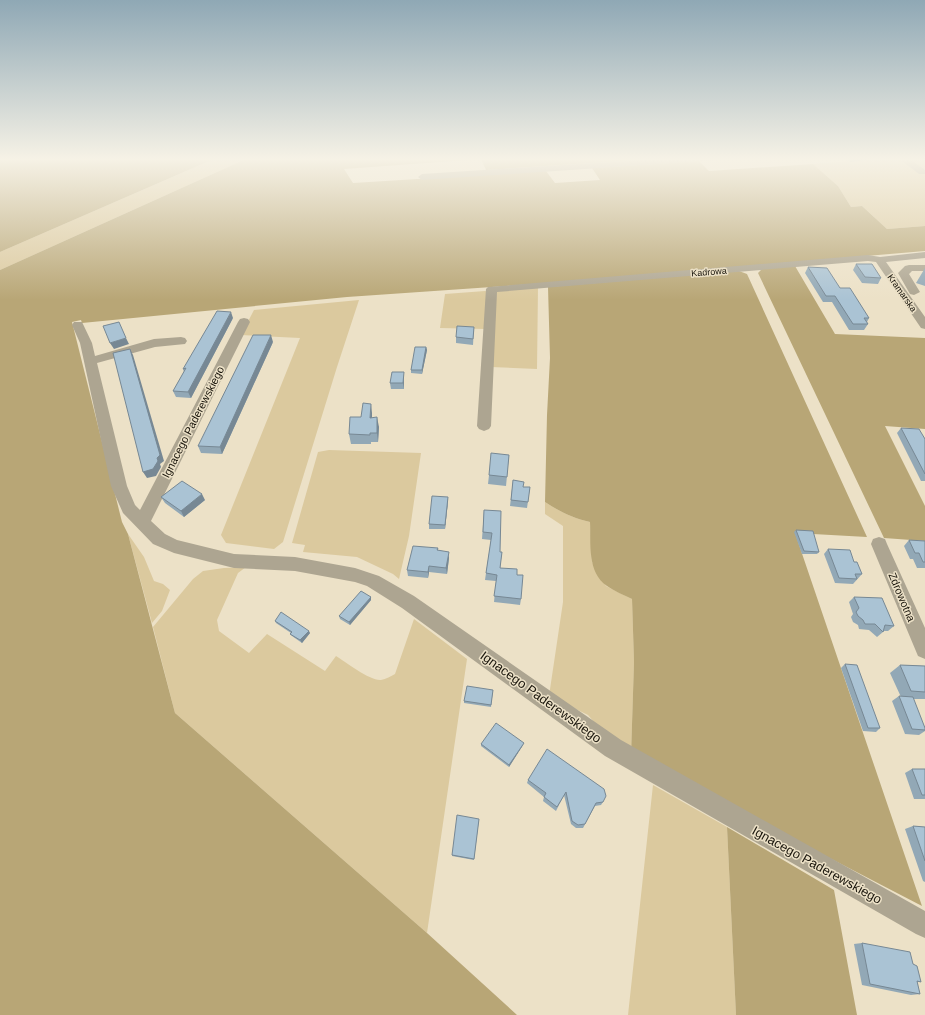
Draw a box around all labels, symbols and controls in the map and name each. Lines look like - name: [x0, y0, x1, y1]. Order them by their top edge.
- street label: Kadrowa: [691, 265, 727, 279]
- street label: Kramarska: [885, 272, 919, 314]
- street label: Ignacego Paderewskiego: [160, 364, 226, 480]
- street label: Zdrowotna: [886, 571, 918, 624]
- street label: Ignacego Paderewskiego: [478, 648, 604, 746]
- street label: Ignacego Paderewskiego: [750, 823, 884, 907]

